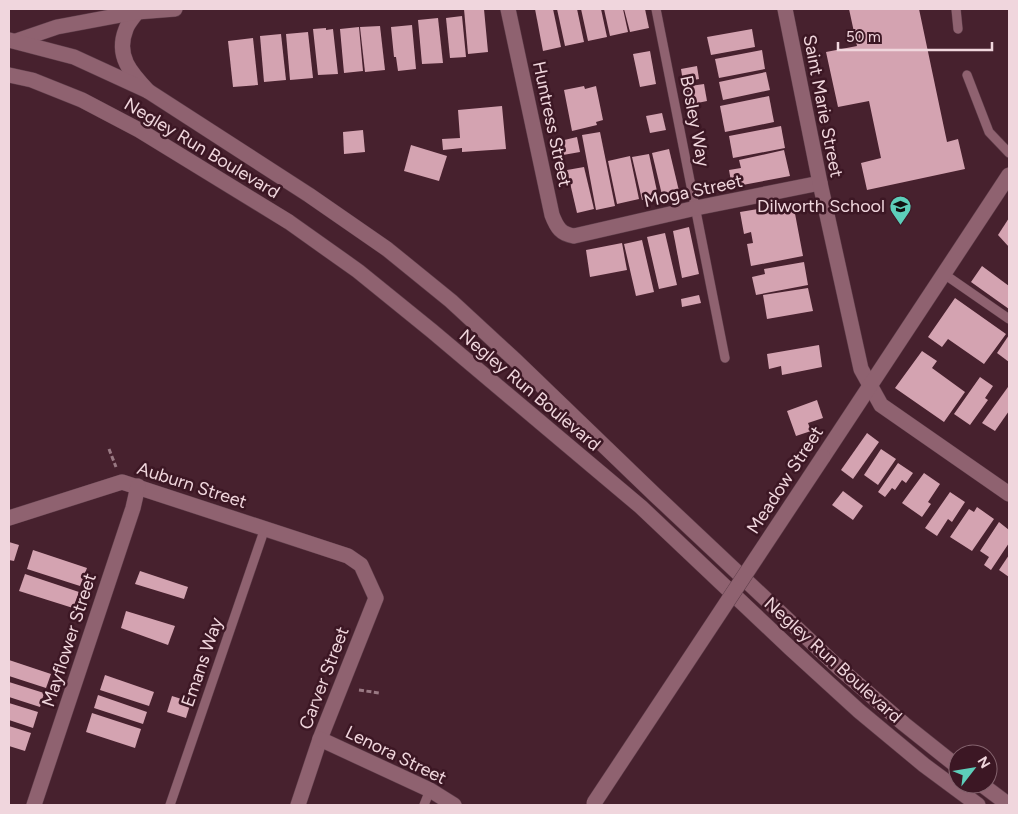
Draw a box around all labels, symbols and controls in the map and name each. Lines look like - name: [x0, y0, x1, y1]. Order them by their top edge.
- scale bar: [838, 20, 992, 52]
- text: 50 m: [846, 28, 881, 46]
- street label: Saint Marie Street: [798, 33, 848, 179]
- street label: Huntress Street: [528, 59, 576, 189]
- street label: Bosley Way: [675, 74, 715, 169]
- street label: Negley Run Boulevard: [120, 93, 284, 203]
- street label: Moga Street: [642, 170, 745, 212]
- school or university icon: Dilworth School: [889, 194, 913, 225]
- place label: Dilworth School: [757, 195, 885, 217]
- street label: Negley Run Boulevard: [455, 324, 605, 456]
- street label: Meadow Street: [742, 422, 828, 538]
- street label: Auburn Street: [134, 457, 250, 513]
- street label: Mayflower Street: [37, 570, 101, 710]
- street label: Negley Run Boulevard: [760, 592, 906, 728]
- street label: Emans Way: [176, 614, 228, 710]
- street label: Carver Street: [294, 623, 354, 732]
- street label: Lenora Street: [342, 721, 450, 789]
- north arrow: [948, 744, 998, 794]
- text: N: [974, 754, 994, 772]

